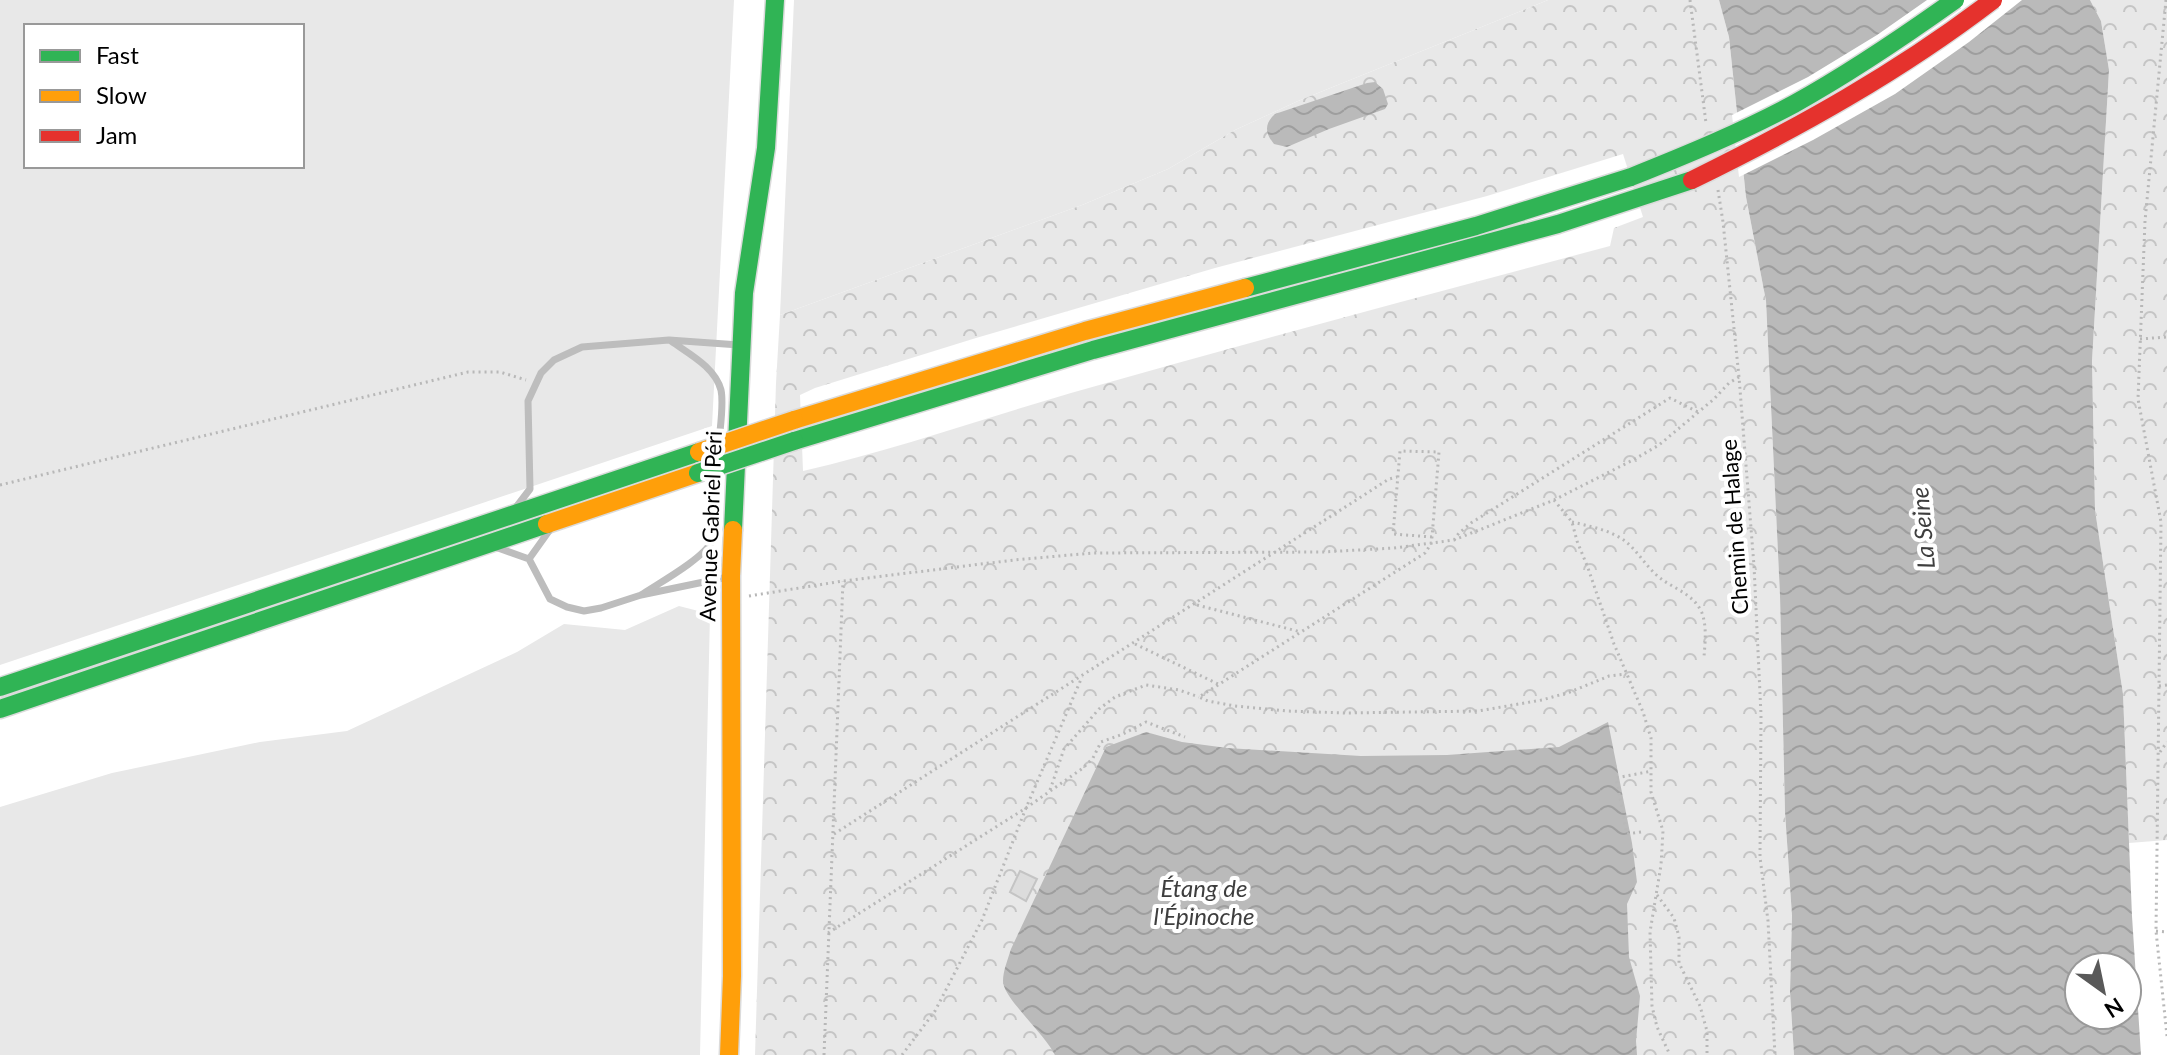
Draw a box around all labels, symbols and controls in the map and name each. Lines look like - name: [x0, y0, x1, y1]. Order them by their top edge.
- legend: [24, 24, 304, 168]
- text: Fast: [96, 40, 139, 69]
- text: Slow: [96, 80, 147, 109]
- text: Jam: [96, 120, 137, 149]
- street label: Avenue Gabriel Péri: [693, 430, 727, 622]
- street label: Chemin de Halage: [1714, 438, 1754, 616]
- water label: La Seine: [1904, 486, 1940, 570]
- water label: Étang de l'Épinoche: [1153, 873, 1255, 930]
- north arrow: [2063, 951, 2143, 1031]
- text: N: [2100, 992, 2129, 1024]

